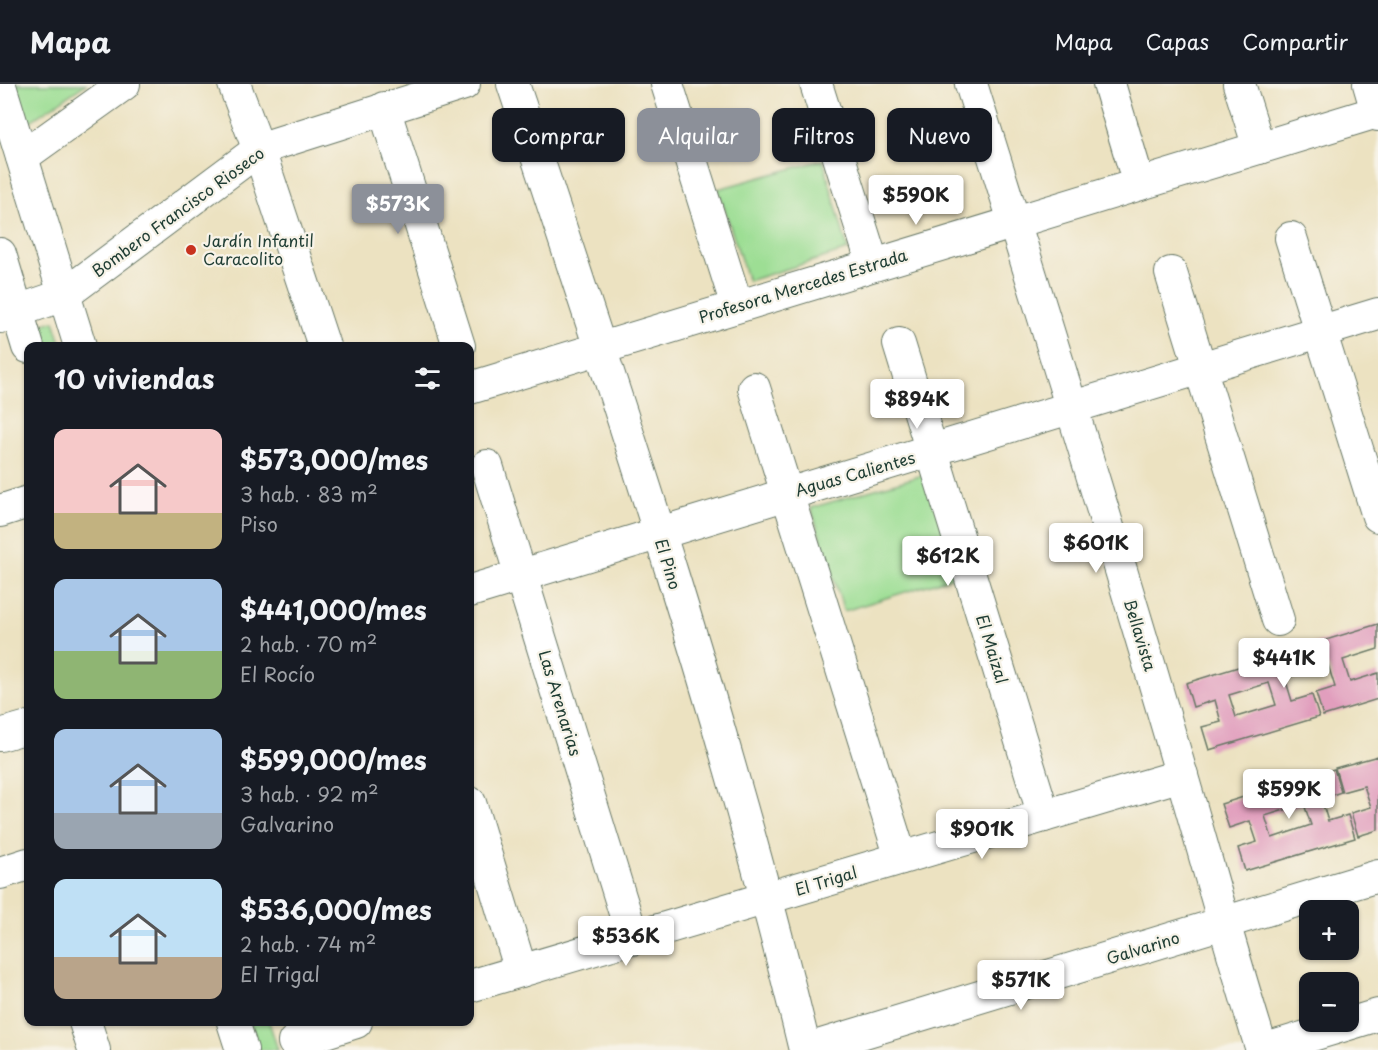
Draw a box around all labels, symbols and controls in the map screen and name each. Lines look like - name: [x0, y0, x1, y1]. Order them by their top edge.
- text: Mapa: [30, 20, 111, 63]
- text: Mapa: [1055, 25, 1113, 57]
- text: Capas: [1146, 25, 1209, 57]
- text: Compartir: [1242, 25, 1348, 57]
- chip: Comprar: [492, 108, 625, 162]
- chip: Alquilar: [637, 108, 760, 162]
- chip: Filtros: [772, 108, 875, 162]
- chip: Nuevo: [887, 108, 992, 162]
- street label: Bombero Francisco Rioseco: [86, 140, 269, 282]
- pin: $590K: [874, 175, 958, 226]
- text: $590K: [883, 179, 949, 209]
- pin: $573K: [356, 184, 440, 235]
- text: $573K: [366, 188, 430, 218]
- place label: Jardín Infantil Caracolito: [203, 228, 314, 270]
- street label: Profesora Mercedes Estrada: [695, 242, 910, 328]
- marker: Jardín Infantil Caracolito: [184, 243, 198, 257]
- text: 10 viviendas: [54, 359, 215, 398]
- icon: filters: [411, 362, 444, 395]
- pin: $894K: [875, 379, 959, 430]
- text: $894K: [884, 383, 950, 413]
- text: $573,000/mes: [240, 440, 428, 479]
- street label: Aguas Calientes: [792, 444, 917, 502]
- icon: home: [102, 453, 174, 525]
- text: 3 hab. · 83 m²: [240, 479, 378, 509]
- text: Piso: [240, 509, 278, 539]
- pin: $601K: [1054, 523, 1138, 574]
- text: $601K: [1063, 527, 1129, 557]
- street label: El Pino: [650, 535, 688, 592]
- pin: $612K: [906, 536, 990, 587]
- text: $612K: [916, 540, 980, 570]
- text: $441,000/mes: [240, 590, 427, 629]
- street label: Bellavista: [1119, 596, 1163, 674]
- icon: home: [102, 603, 174, 675]
- street label: El Maizal: [971, 611, 1015, 686]
- text: 2 hab. · 70 m²: [240, 629, 377, 659]
- pin: $441K: [1242, 638, 1326, 689]
- text: $441K: [1252, 642, 1316, 672]
- street label: Las Arenarias: [533, 647, 588, 759]
- text: El Rocío: [240, 659, 315, 689]
- text: $599,000/mes: [240, 740, 427, 779]
- icon: home: [102, 753, 174, 825]
- pin: $599K: [1247, 769, 1331, 820]
- text: $599K: [1257, 773, 1321, 803]
- text: 3 hab. · 92 m²: [240, 779, 379, 809]
- text: Galvarino: [240, 809, 334, 839]
- pin: $901K: [940, 809, 1024, 860]
- text: $901K: [950, 813, 1014, 843]
- street label: El Trigal: [792, 859, 860, 901]
- text: $536,000/mes: [240, 890, 432, 929]
- map controls: [1299, 900, 1359, 1032]
- button: +: [1299, 900, 1359, 960]
- icon: home: [102, 903, 174, 975]
- pin: $536K: [584, 916, 668, 967]
- text: $536K: [592, 920, 660, 950]
- street label: Galvarino: [1103, 925, 1182, 970]
- text: 2 hab. · 74 m²: [240, 929, 376, 959]
- text: El Trigal: [240, 959, 320, 989]
- pin: $571K: [979, 960, 1063, 1011]
- text: $571K: [991, 964, 1051, 994]
- button: −: [1299, 972, 1359, 1032]

